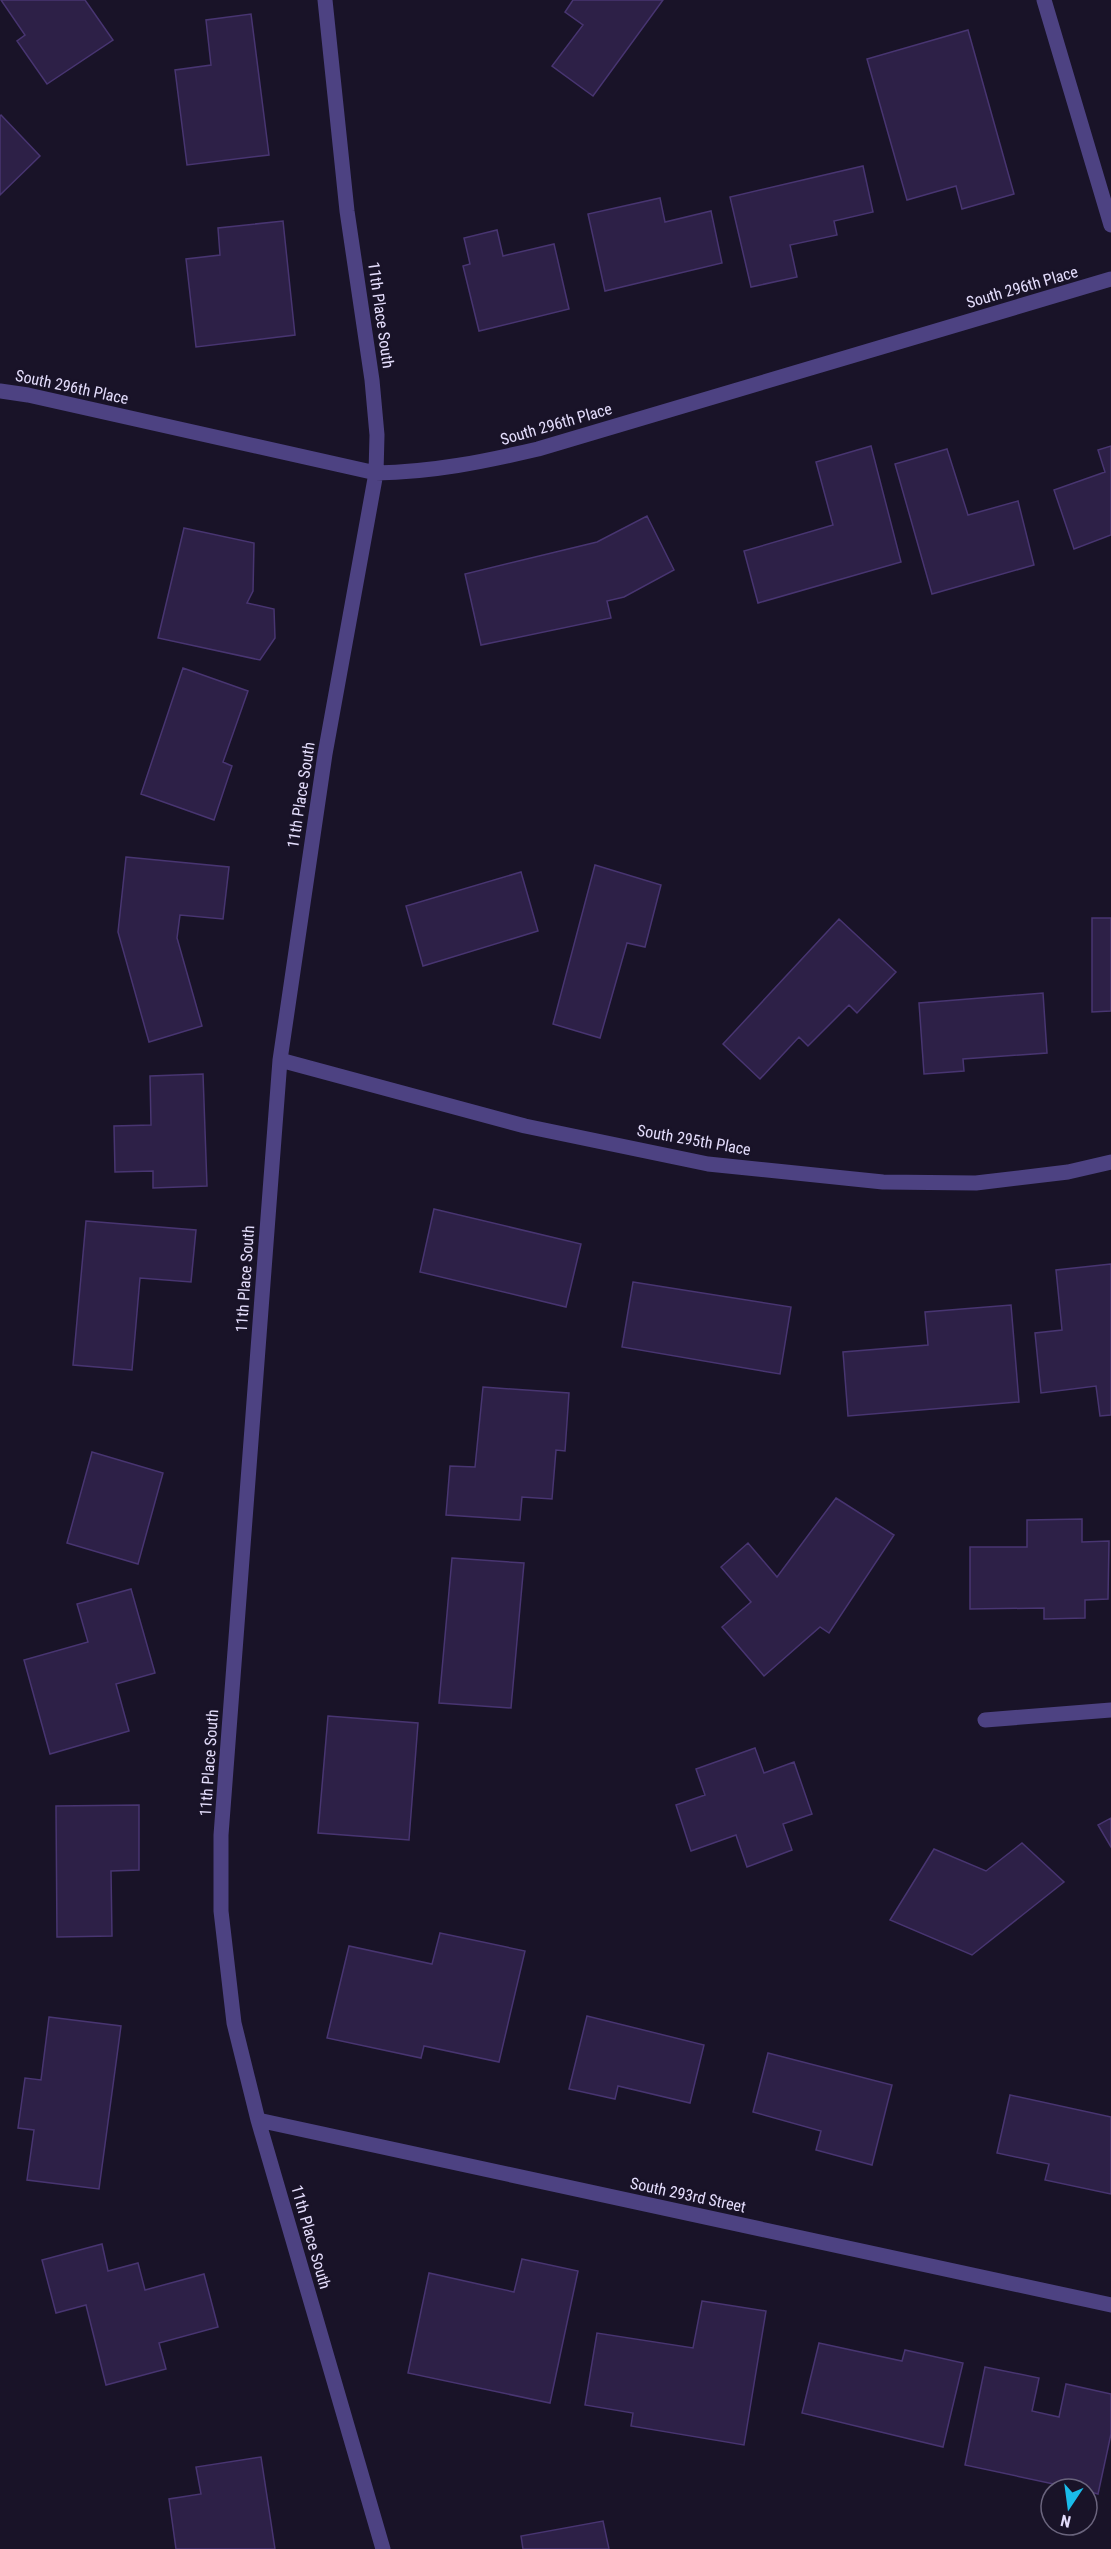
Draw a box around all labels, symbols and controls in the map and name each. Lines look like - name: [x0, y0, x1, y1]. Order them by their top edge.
- street label: 11th Place South: [364, 261, 398, 369]
- street label: South 296th Place: [964, 262, 1080, 312]
- street label: South 296th Place: [14, 366, 130, 408]
- street label: South 296th Place: [498, 399, 614, 449]
- street label: 11th Place South: [283, 741, 319, 849]
- street label: South 295th Place: [636, 1121, 752, 1159]
- street label: 11th Place South: [232, 1225, 258, 1333]
- street label: 11th Place South: [196, 1709, 222, 1817]
- street label: South 293rd Street: [628, 2173, 748, 2217]
- street label: 11th Place South: [287, 2183, 335, 2291]
- north arrow: [1039, 2477, 1099, 2537]
- text: N: [1059, 2511, 1073, 2531]

